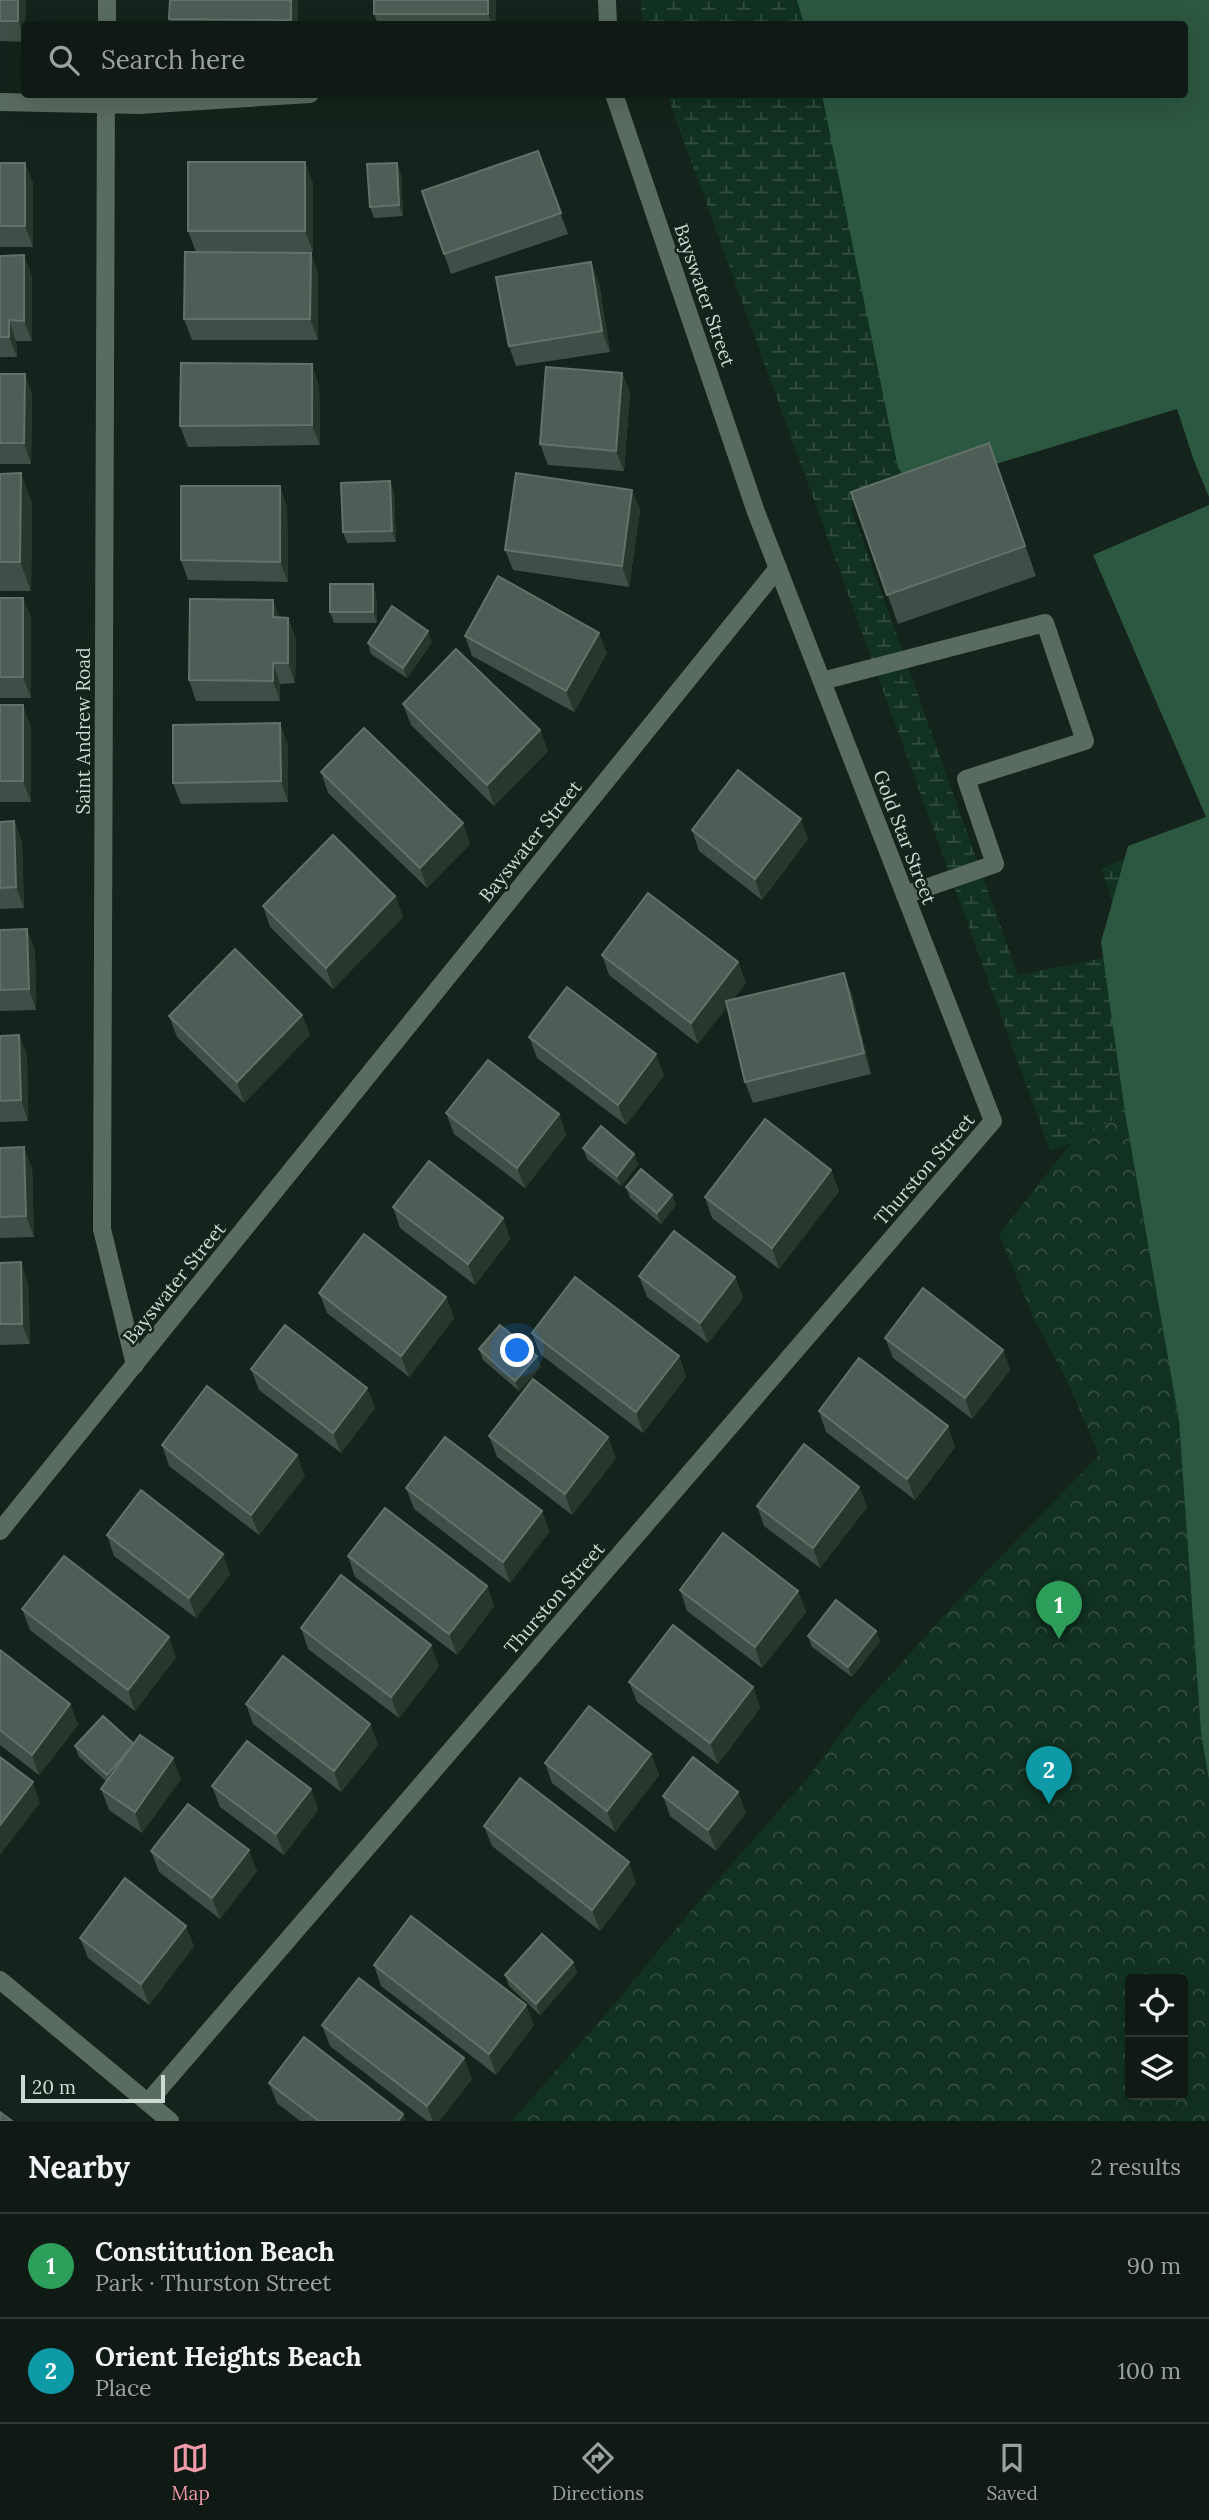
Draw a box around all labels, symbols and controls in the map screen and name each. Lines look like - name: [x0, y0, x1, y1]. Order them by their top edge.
- search box: [21, 21, 1188, 98]
- icon: search: [45, 41, 83, 79]
- text: Search here: [101, 43, 245, 76]
- street label: Bayswater Street: [669, 220, 741, 370]
- street label: Saint Andrew Road: [71, 647, 95, 815]
- street label: Gold Star Street: [868, 766, 942, 908]
- street label: Bayswater Street: [474, 775, 587, 907]
- street label: Thurston Street: [869, 1108, 980, 1230]
- street label: Bayswater Street: [118, 1217, 231, 1349]
- your location: [500, 1333, 534, 1367]
- street label: Thurston Street: [499, 1537, 610, 1659]
- pin: 1: [1036, 1581, 1082, 1639]
- pin: 2: [1026, 1746, 1072, 1804]
- map controls: [1125, 1974, 1188, 2100]
- button: locate: [1125, 1974, 1188, 2037]
- button: layers: [1125, 2037, 1188, 2100]
- scale bar: [21, 2072, 164, 2104]
- text: 20 m: [32, 2075, 76, 2099]
- text: Nearby: [28, 2148, 130, 2186]
- text: 2 results: [1090, 2152, 1181, 2181]
- text: Constitution Beach: [95, 2235, 334, 2268]
- text: 1: [46, 2251, 56, 2280]
- text: 90 m: [1127, 2251, 1181, 2280]
- text: Park · Thurston Street: [95, 2268, 331, 2297]
- text: Orient Heights Beach: [95, 2340, 362, 2373]
- text: 2: [45, 2356, 57, 2385]
- text: 100 m: [1117, 2356, 1181, 2385]
- text: Place: [95, 2373, 152, 2402]
- tab: Map: [171, 2439, 210, 2505]
- tab: Directions: [552, 2439, 644, 2505]
- tab: Saved: [986, 2439, 1038, 2505]

